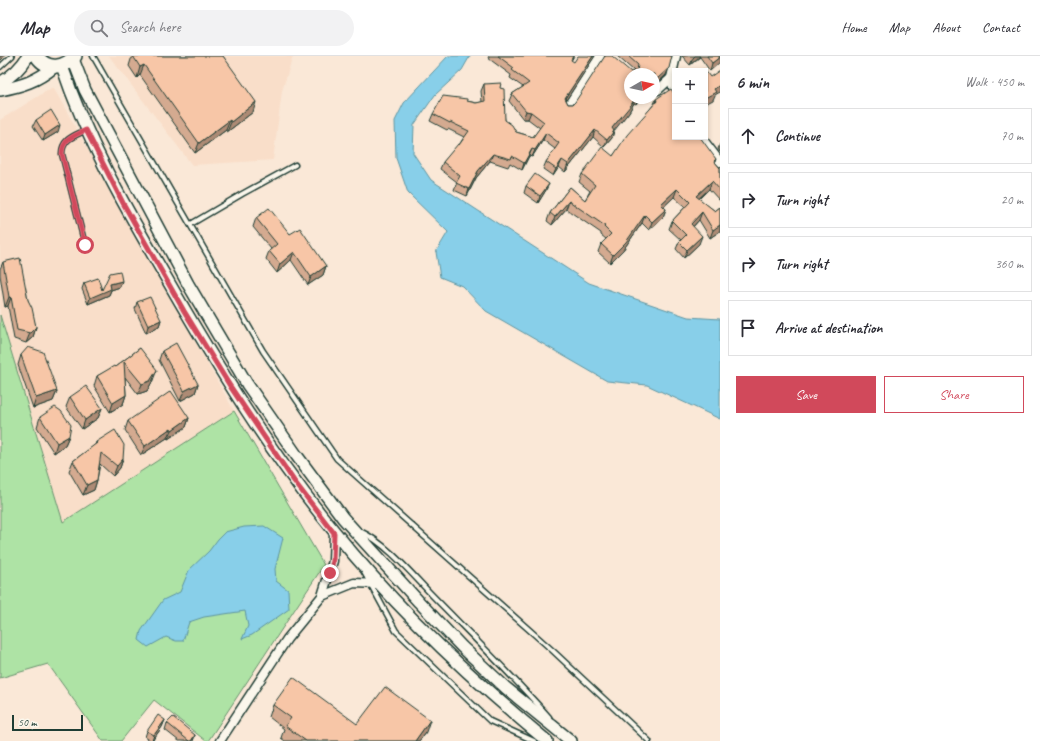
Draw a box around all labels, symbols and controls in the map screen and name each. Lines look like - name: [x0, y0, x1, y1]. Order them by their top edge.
- search box: [74, 10, 354, 46]
- text: Map: [20, 16, 50, 40]
- icon: search: [88, 17, 110, 39]
- text: Search here: [120, 18, 181, 37]
- text: Home: [841, 19, 867, 36]
- text: Map: [889, 19, 910, 36]
- text: About: [932, 19, 960, 36]
- text: Contact: [982, 19, 1020, 36]
- north arrow: [624, 68, 660, 104]
- map controls: [672, 68, 708, 140]
- button: +: [672, 68, 708, 104]
- text: 6 min: [736, 72, 769, 93]
- text: Walk · 450 m: [965, 74, 1024, 90]
- button: −: [672, 104, 708, 140]
- icon: ahead: [737, 125, 759, 147]
- text: Continue: [775, 127, 820, 146]
- text: 70 m: [1001, 128, 1023, 144]
- icon: right: [737, 189, 759, 211]
- text: Turn right: [775, 191, 828, 210]
- text: 20 m: [1001, 192, 1023, 208]
- route start: [76, 236, 94, 254]
- icon: right: [737, 253, 759, 275]
- text: Turn right: [775, 255, 828, 274]
- text: 360 m: [995, 256, 1023, 272]
- icon: arrive: [737, 317, 759, 339]
- text: Arrive at destination: [775, 319, 882, 338]
- button: Save: [736, 376, 876, 413]
- button: Share: [884, 376, 1024, 413]
- route end: [321, 564, 339, 582]
- scale bar: [12, 713, 83, 732]
- text: 50 m: [18, 715, 37, 729]

